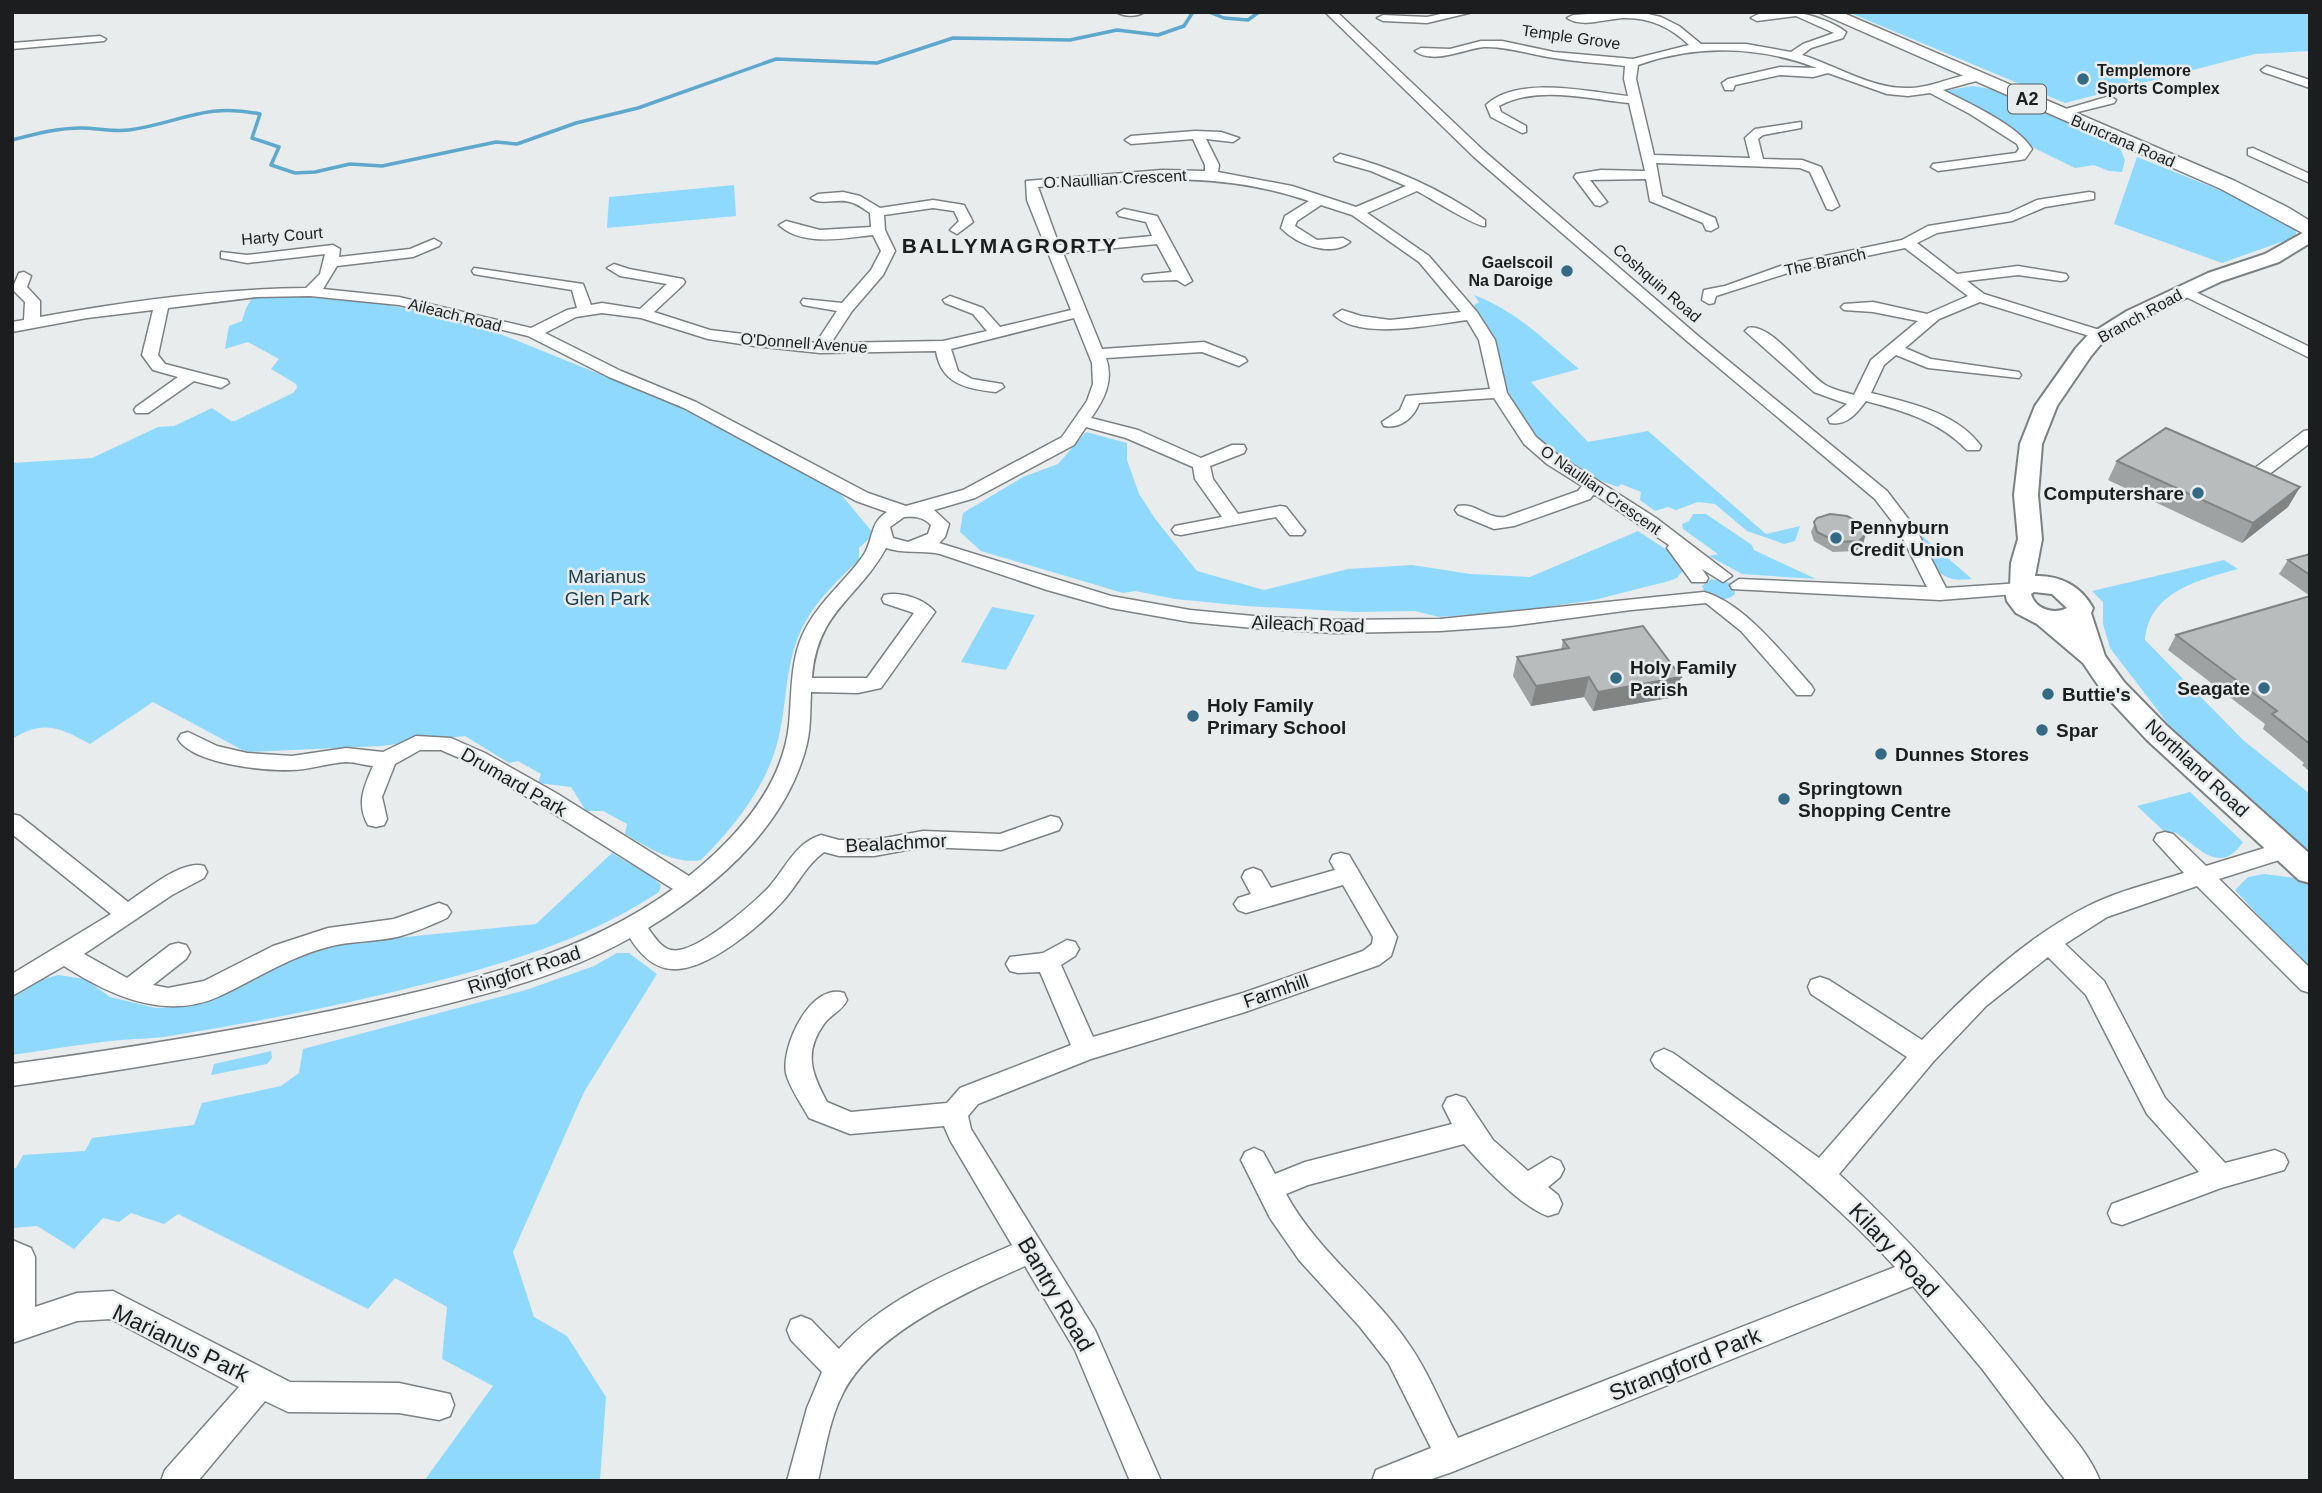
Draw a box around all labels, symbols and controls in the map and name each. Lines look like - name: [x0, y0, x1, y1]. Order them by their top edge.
- street label: Temple Grove: [1521, 22, 1622, 52]
- place label: Templemore Sports Complex: [2097, 62, 2220, 97]
- marker: Templemore Sports Complex: [2075, 71, 2091, 87]
- road number: A2: [2008, 84, 2046, 114]
- street label: Buncrana Road: [2069, 111, 2177, 171]
- street label: O Naullian Crescent: [1043, 167, 1187, 191]
- street label: Harty Court: [241, 224, 324, 248]
- district label: BALLYMAGRORTY: [902, 234, 1118, 257]
- street label: Coshquin Road: [1610, 240, 1704, 326]
- street label: The Branch: [1783, 245, 1867, 279]
- place label: Gaelscoil Na Daroige: [1469, 254, 1553, 289]
- marker: Gaelscoil Na Daroige: [1559, 263, 1575, 279]
- street label: Branch Road: [2095, 286, 2185, 346]
- street label: Aileach Road: [407, 295, 503, 335]
- street label: O'Donnell Avenue: [740, 330, 868, 356]
- street label: O Naullian Crescent: [1537, 442, 1665, 538]
- place label: Computershare: [2044, 483, 2184, 504]
- marker: Computershare: [2190, 485, 2206, 501]
- place label: Pennyburn Credit Union: [1850, 517, 1964, 560]
- marker: Pennyburn Credit Union: [1828, 530, 1844, 546]
- park label: Marianus Glen Park: [565, 566, 650, 609]
- street label: Aileach Road: [1251, 612, 1365, 636]
- place label: Holy Family Parish: [1630, 657, 1737, 700]
- marker: Holy Family Parish: [1608, 670, 1624, 686]
- place label: Seagate: [2177, 678, 2250, 699]
- marker: Seagate: [2256, 680, 2272, 696]
- place label: Buttie's: [2062, 684, 2131, 705]
- marker: Buttie's: [2040, 686, 2056, 702]
- place label: Holy Family Primary School: [1207, 695, 1346, 738]
- marker: Holy Family Primary School: [1185, 708, 1201, 724]
- street label: Northland Road: [2141, 715, 2253, 821]
- place label: Spar: [2056, 720, 2099, 741]
- marker: Spar: [2034, 722, 2050, 738]
- street label: Drumard Park: [458, 743, 571, 821]
- place label: Dunnes Stores: [1895, 744, 2029, 765]
- marker: Dunnes Stores: [1873, 746, 1889, 762]
- place label: Springtown Shopping Centre: [1798, 778, 1951, 821]
- marker: Springtown Shopping Centre: [1776, 791, 1792, 807]
- street label: Bealachmor: [845, 830, 948, 856]
- street label: Ringfort Road: [465, 942, 583, 998]
- street label: Farmhill: [1241, 970, 1311, 1012]
- street label: Kilary Road: [1844, 1198, 1944, 1302]
- street label: Bantry Road: [1013, 1232, 1099, 1356]
- street label: Marianus Park: [109, 1299, 254, 1387]
- street label: Strangford Park: [1605, 1322, 1765, 1406]

